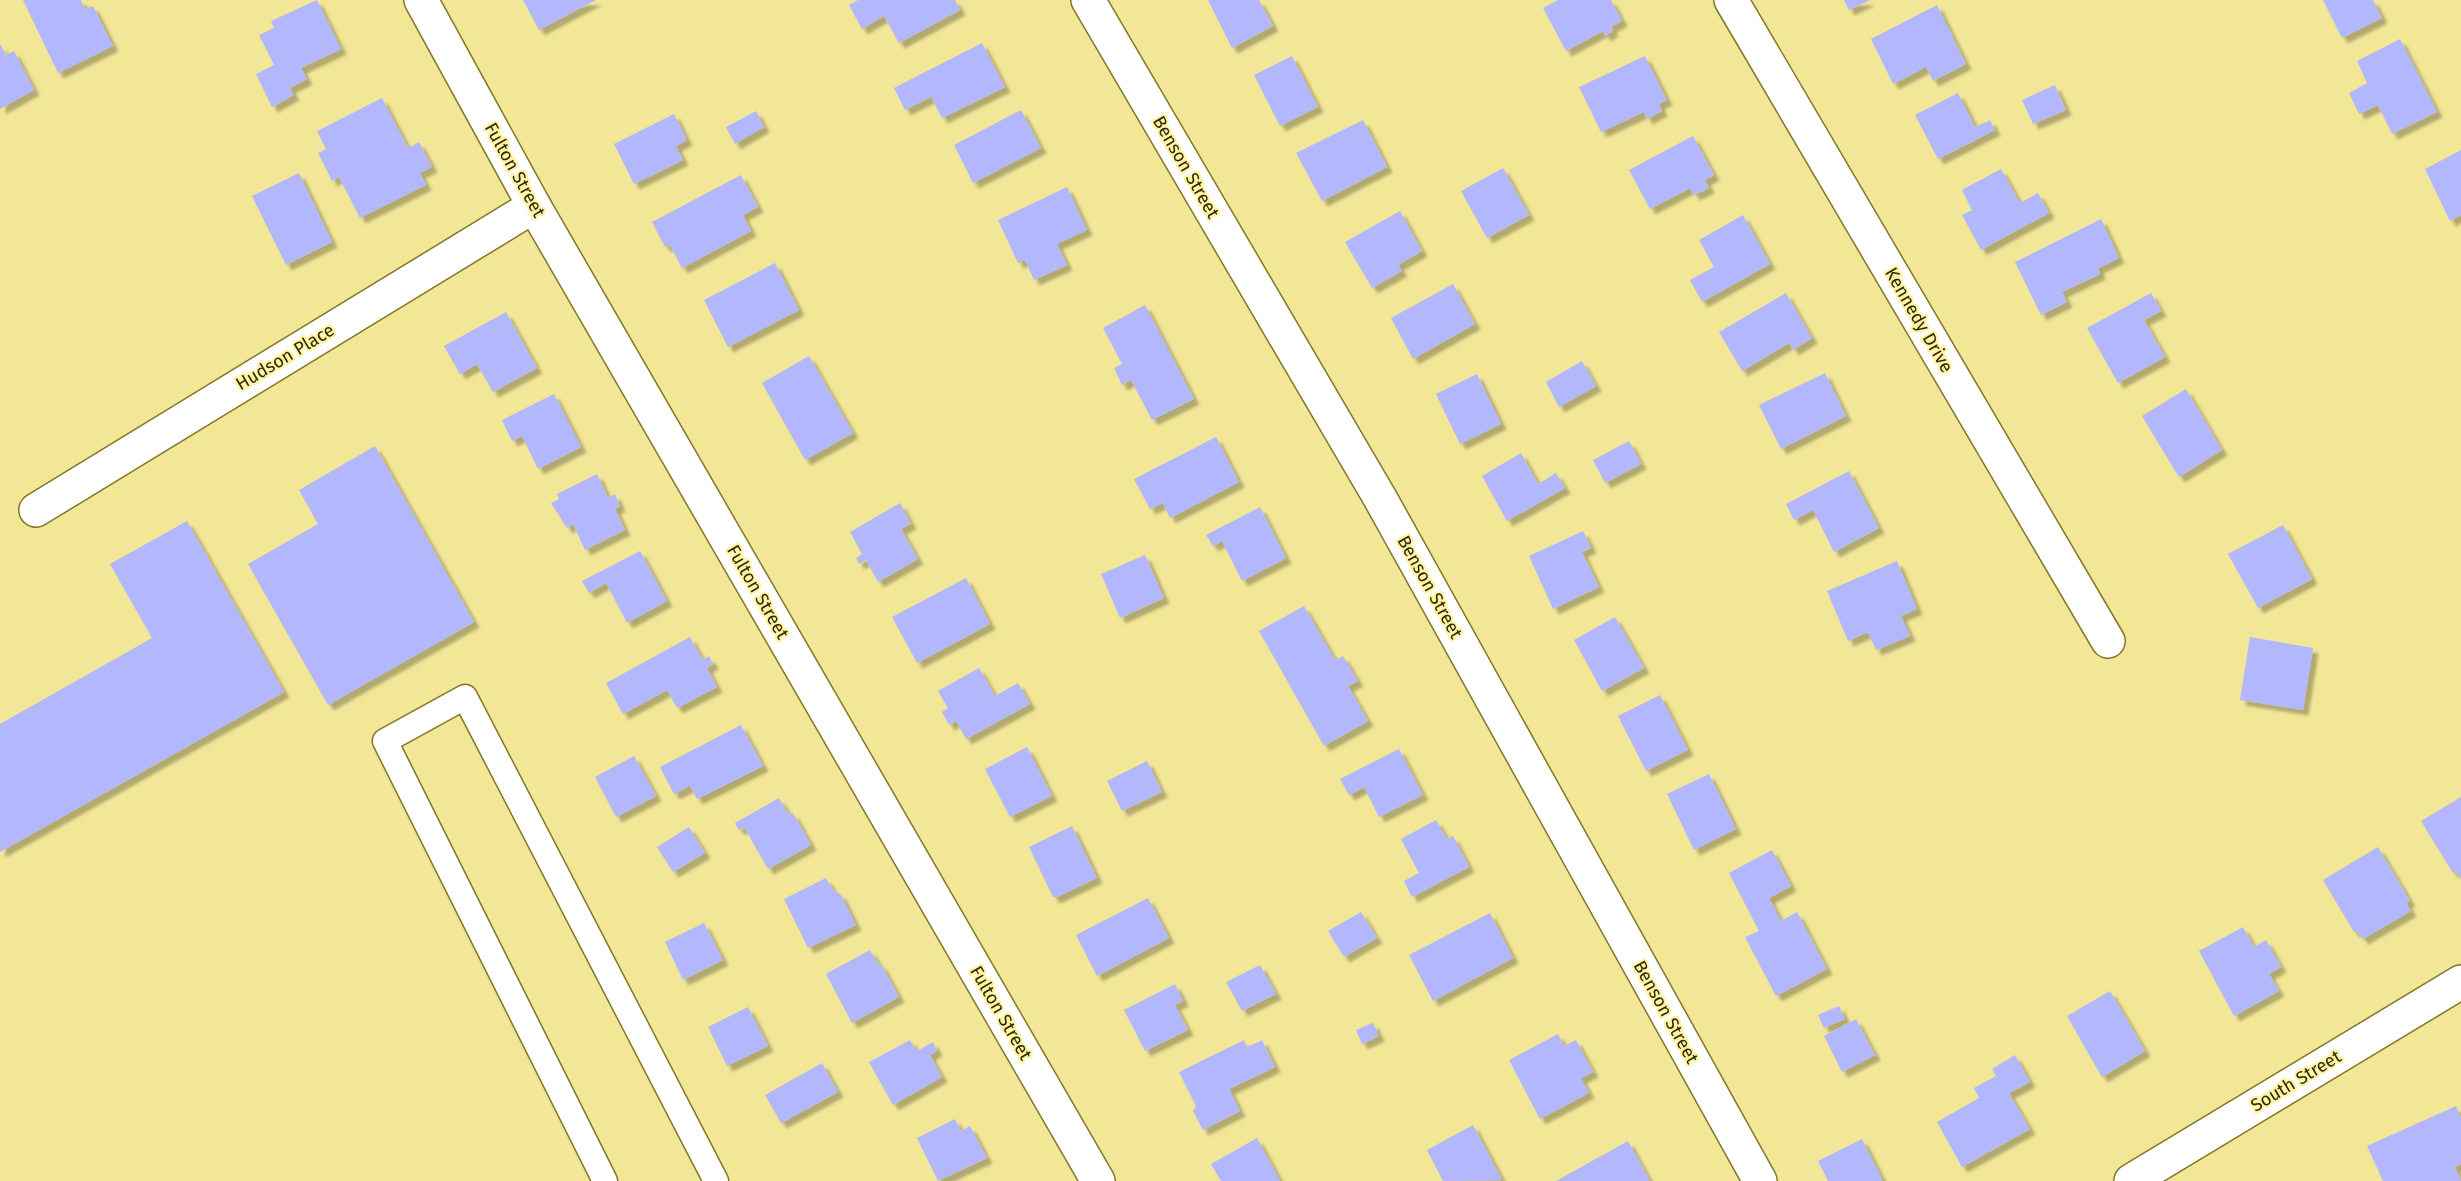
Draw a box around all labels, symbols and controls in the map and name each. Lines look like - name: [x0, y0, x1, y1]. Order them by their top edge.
- street label: Benson Street: [1148, 112, 1224, 222]
- street label: Fulton Street: [480, 119, 550, 222]
- street label: Kennedy Drive: [1880, 264, 1958, 376]
- street label: Hudson Place: [232, 319, 338, 395]
- street label: Benson Street: [1393, 532, 1468, 643]
- street label: Fulton Street: [722, 541, 794, 643]
- street label: Benson Street: [1629, 957, 1704, 1068]
- street label: Fulton Street: [965, 962, 1037, 1064]
- street label: South Street: [2247, 1045, 2346, 1117]

